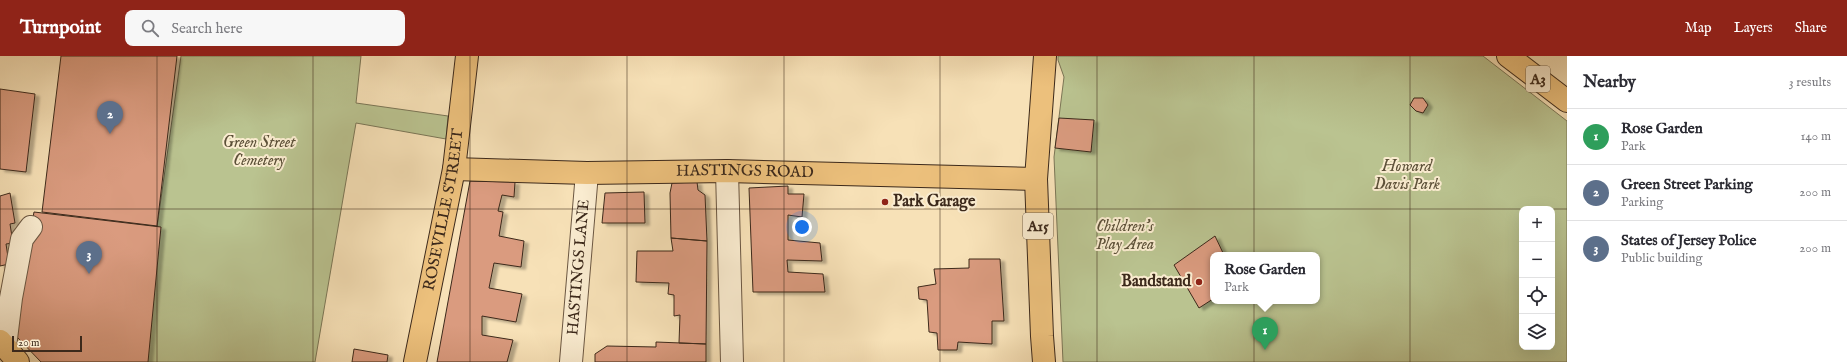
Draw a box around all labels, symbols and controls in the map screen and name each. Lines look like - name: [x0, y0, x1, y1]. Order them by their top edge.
- search box: [125, 10, 405, 46]
- text: Turnpoint: [20, 16, 101, 40]
- icon: search: [139, 17, 161, 39]
- text: Search here: [171, 19, 243, 38]
- text: Map: [1685, 19, 1712, 37]
- text: Layers: [1734, 19, 1773, 37]
- text: Share: [1795, 19, 1827, 37]
- road number: A3: [1526, 66, 1550, 92]
- text: Nearby: [1583, 72, 1636, 93]
- text: 3 results: [1789, 74, 1831, 91]
- pin: 2: [97, 101, 123, 134]
- text: Rose Garden: [1621, 119, 1703, 138]
- street label: ROSEVILLE STREET: [420, 127, 469, 293]
- text: 1: [1594, 128, 1598, 145]
- text: 140 m: [1801, 128, 1831, 145]
- park label: Green Street Cemetery: [223, 133, 296, 171]
- text: Park: [1621, 138, 1646, 155]
- park label: Howard Davis Park: [1374, 157, 1441, 195]
- street label: HASTINGS ROAD: [676, 161, 814, 183]
- text: Green Street Parking: [1621, 175, 1753, 194]
- text: 2: [1593, 184, 1599, 201]
- text: 200 m: [1799, 184, 1831, 201]
- place label: Park Garage: [893, 192, 976, 212]
- text: Parking: [1621, 194, 1663, 211]
- marker: Park Garage: [880, 197, 890, 207]
- street label: HASTINGS LANE: [563, 198, 595, 336]
- map controls: [1519, 206, 1555, 350]
- button: +: [1519, 206, 1555, 242]
- road number: A15: [1023, 213, 1053, 239]
- your location: [792, 217, 812, 237]
- park label: Children's Play Area: [1096, 217, 1154, 255]
- text: States of Jersey Police: [1621, 231, 1756, 250]
- text: 3: [1594, 240, 1598, 257]
- text: 200 m: [1799, 240, 1831, 257]
- pin: 3: [76, 241, 102, 274]
- button: −: [1519, 242, 1555, 278]
- text: Public building: [1621, 250, 1703, 267]
- popup: [1210, 252, 1320, 304]
- text: Rose Garden: [1224, 260, 1306, 279]
- place label: Bandstand: [1121, 272, 1191, 292]
- marker: Bandstand: [1194, 277, 1204, 287]
- button: locate: [1519, 278, 1555, 314]
- text: Park: [1224, 279, 1249, 296]
- button: layers: [1519, 314, 1555, 350]
- pin: 1: [1252, 317, 1278, 350]
- scale bar: [12, 334, 82, 353]
- text: 20 m: [18, 336, 39, 350]

